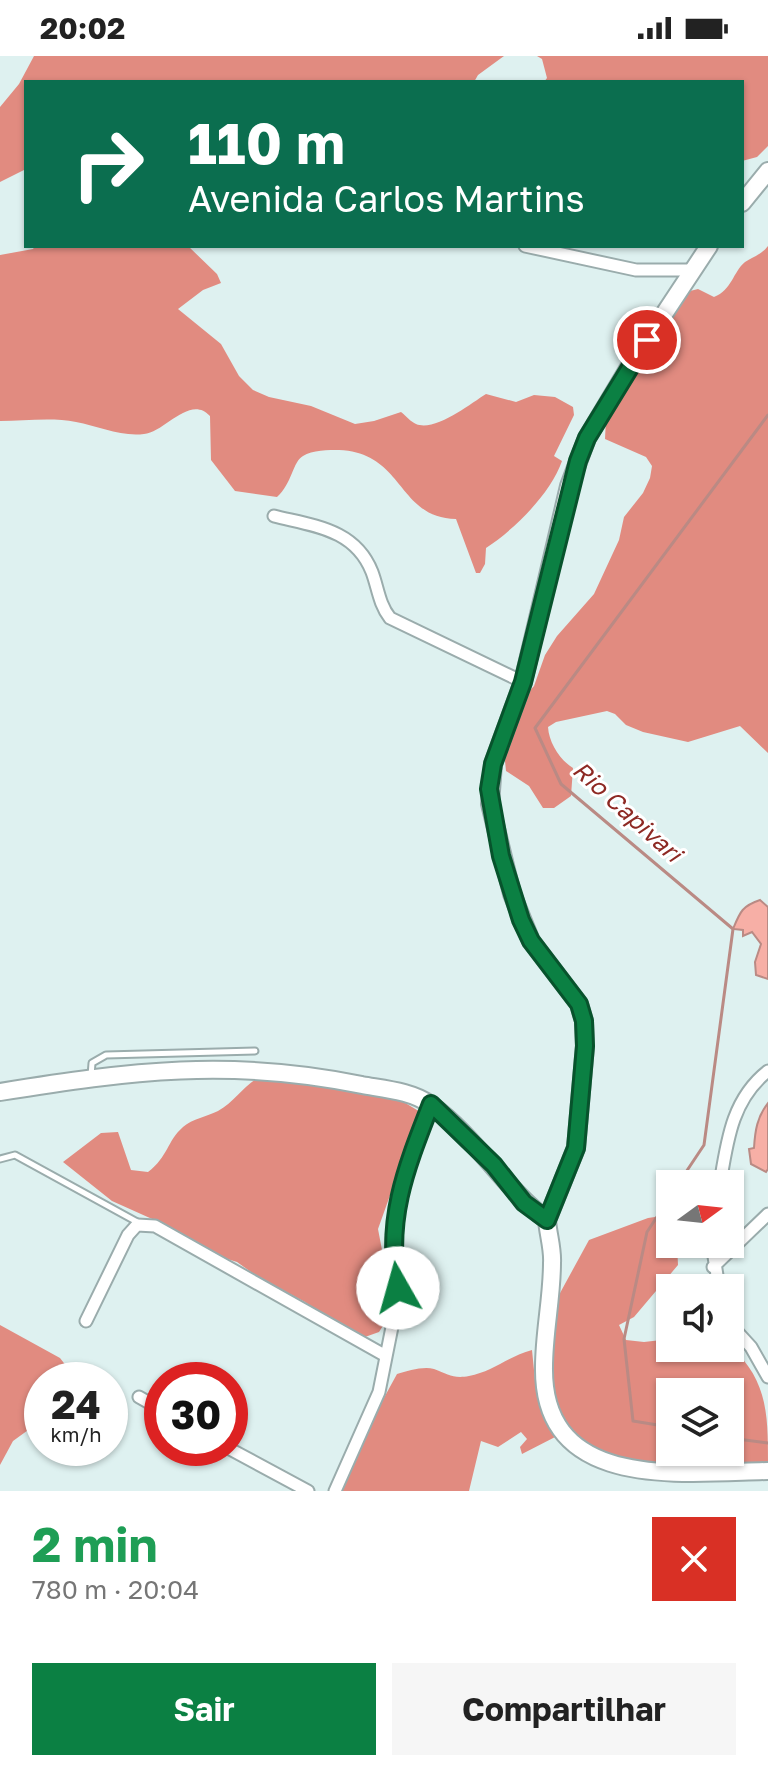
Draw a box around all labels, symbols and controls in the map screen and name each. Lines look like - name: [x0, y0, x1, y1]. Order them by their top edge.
- text: 20:02: [40, 10, 125, 46]
- text: 110 m: [188, 109, 345, 176]
- icon: right: [56, 112, 160, 216]
- text: Avenida Carlos Martins: [188, 177, 585, 220]
- pin: [613, 306, 681, 374]
- icon: arrive: [625, 318, 669, 362]
- water label: Rio Capivari: [568, 755, 690, 869]
- north arrow: [656, 1170, 744, 1258]
- map controls: [656, 1170, 744, 1466]
- position arrow: [356, 1246, 440, 1330]
- button: sound: [656, 1274, 744, 1362]
- speed limit sign: 30: [144, 1362, 248, 1466]
- button: layers: [656, 1378, 744, 1466]
- text: 24: [51, 1380, 101, 1428]
- text: km/h: [51, 1422, 101, 1446]
- text: 2 min: [32, 1515, 157, 1573]
- button: close: [652, 1517, 736, 1601]
- text: 780 m · 20:04: [32, 1574, 199, 1605]
- button: Sair: [32, 1663, 376, 1755]
- button: Compartilhar: [392, 1663, 736, 1755]

